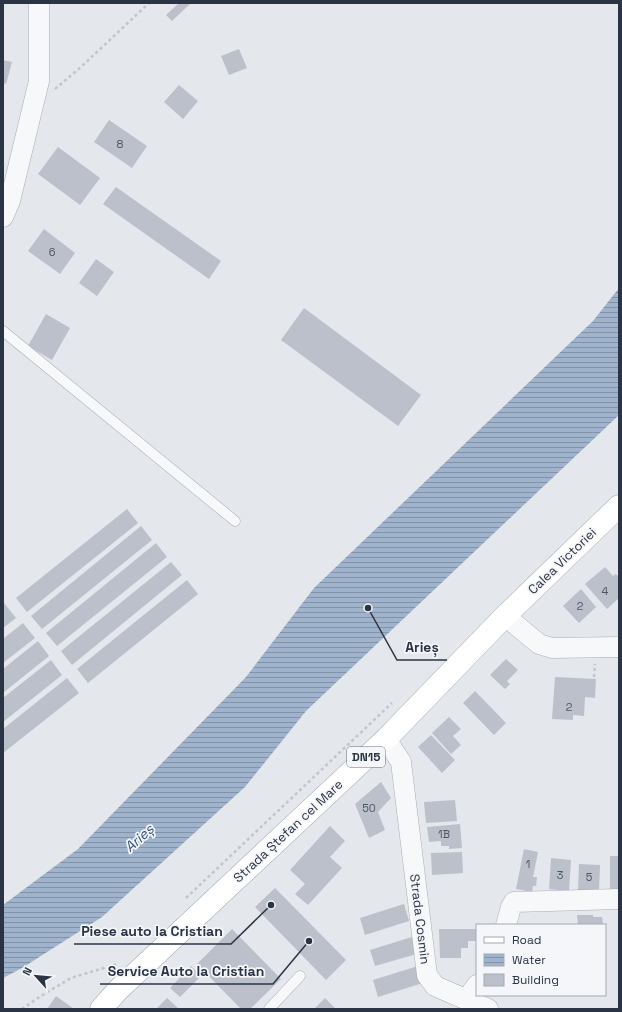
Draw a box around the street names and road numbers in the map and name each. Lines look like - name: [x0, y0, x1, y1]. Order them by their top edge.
- street label: Calea Victoriei: [524, 524, 600, 598]
- road number: DN15: [347, 747, 385, 767]
- street label: Strada Ștefan cel Mare: [230, 776, 346, 886]
- street label: Strada Cosmin: [406, 873, 434, 965]

